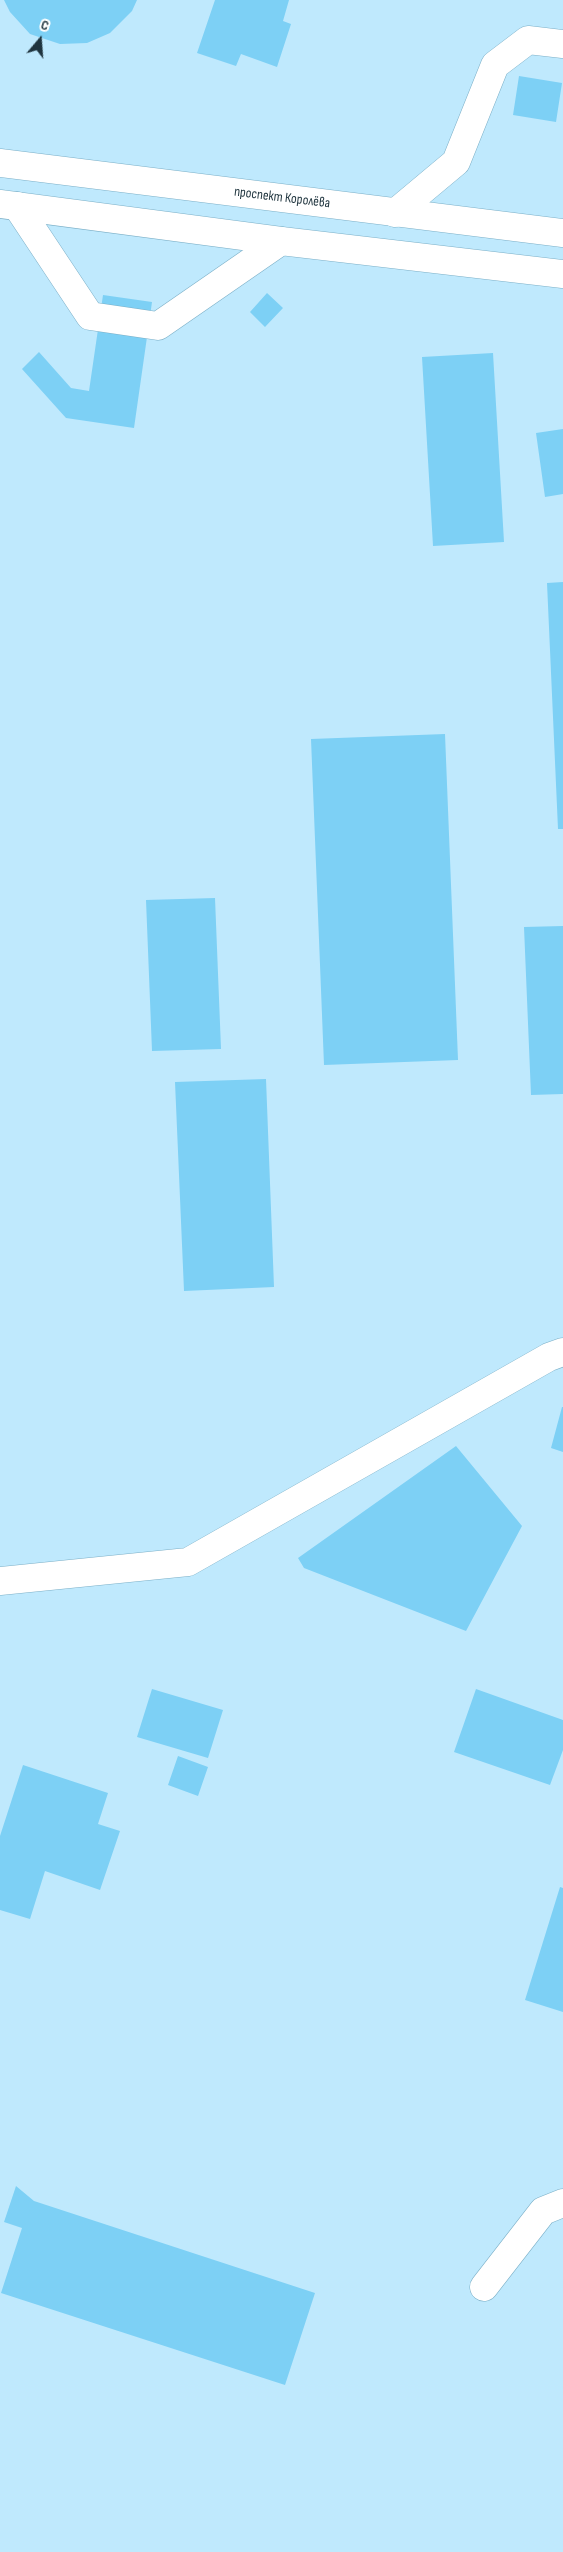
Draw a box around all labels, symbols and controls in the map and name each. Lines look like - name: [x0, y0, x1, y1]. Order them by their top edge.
- north arrow: [15, 15, 65, 65]
- text: С: [39, 16, 51, 34]
- street label: проспект Королёва: [233, 184, 331, 212]

